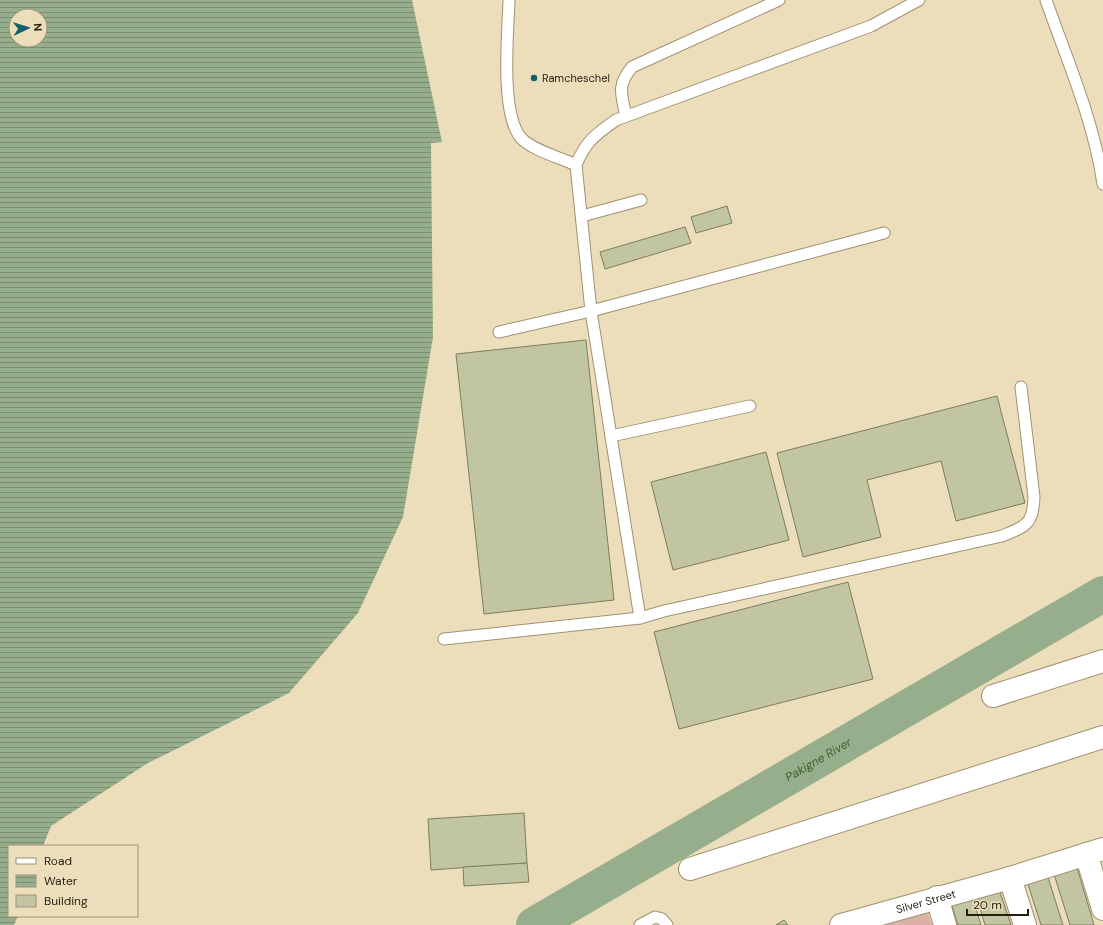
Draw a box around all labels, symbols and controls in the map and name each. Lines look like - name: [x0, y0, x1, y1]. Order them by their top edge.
- north arrow: [8, 8, 48, 48]
- text: N: [31, 23, 45, 32]
- place label: Ramcheschel: [542, 71, 610, 85]
- marker: Ramcheschel: [529, 73, 539, 83]
- water label: Pakigne River: [782, 734, 855, 785]
- legend: [8, 845, 138, 917]
- text: Road: [44, 853, 72, 869]
- text: Water: [44, 873, 78, 889]
- street label: Silver Street: [894, 886, 957, 916]
- scale bar: [967, 891, 1028, 917]
- text: Building: [44, 893, 88, 909]
- text: 20 m: [973, 897, 1002, 913]

